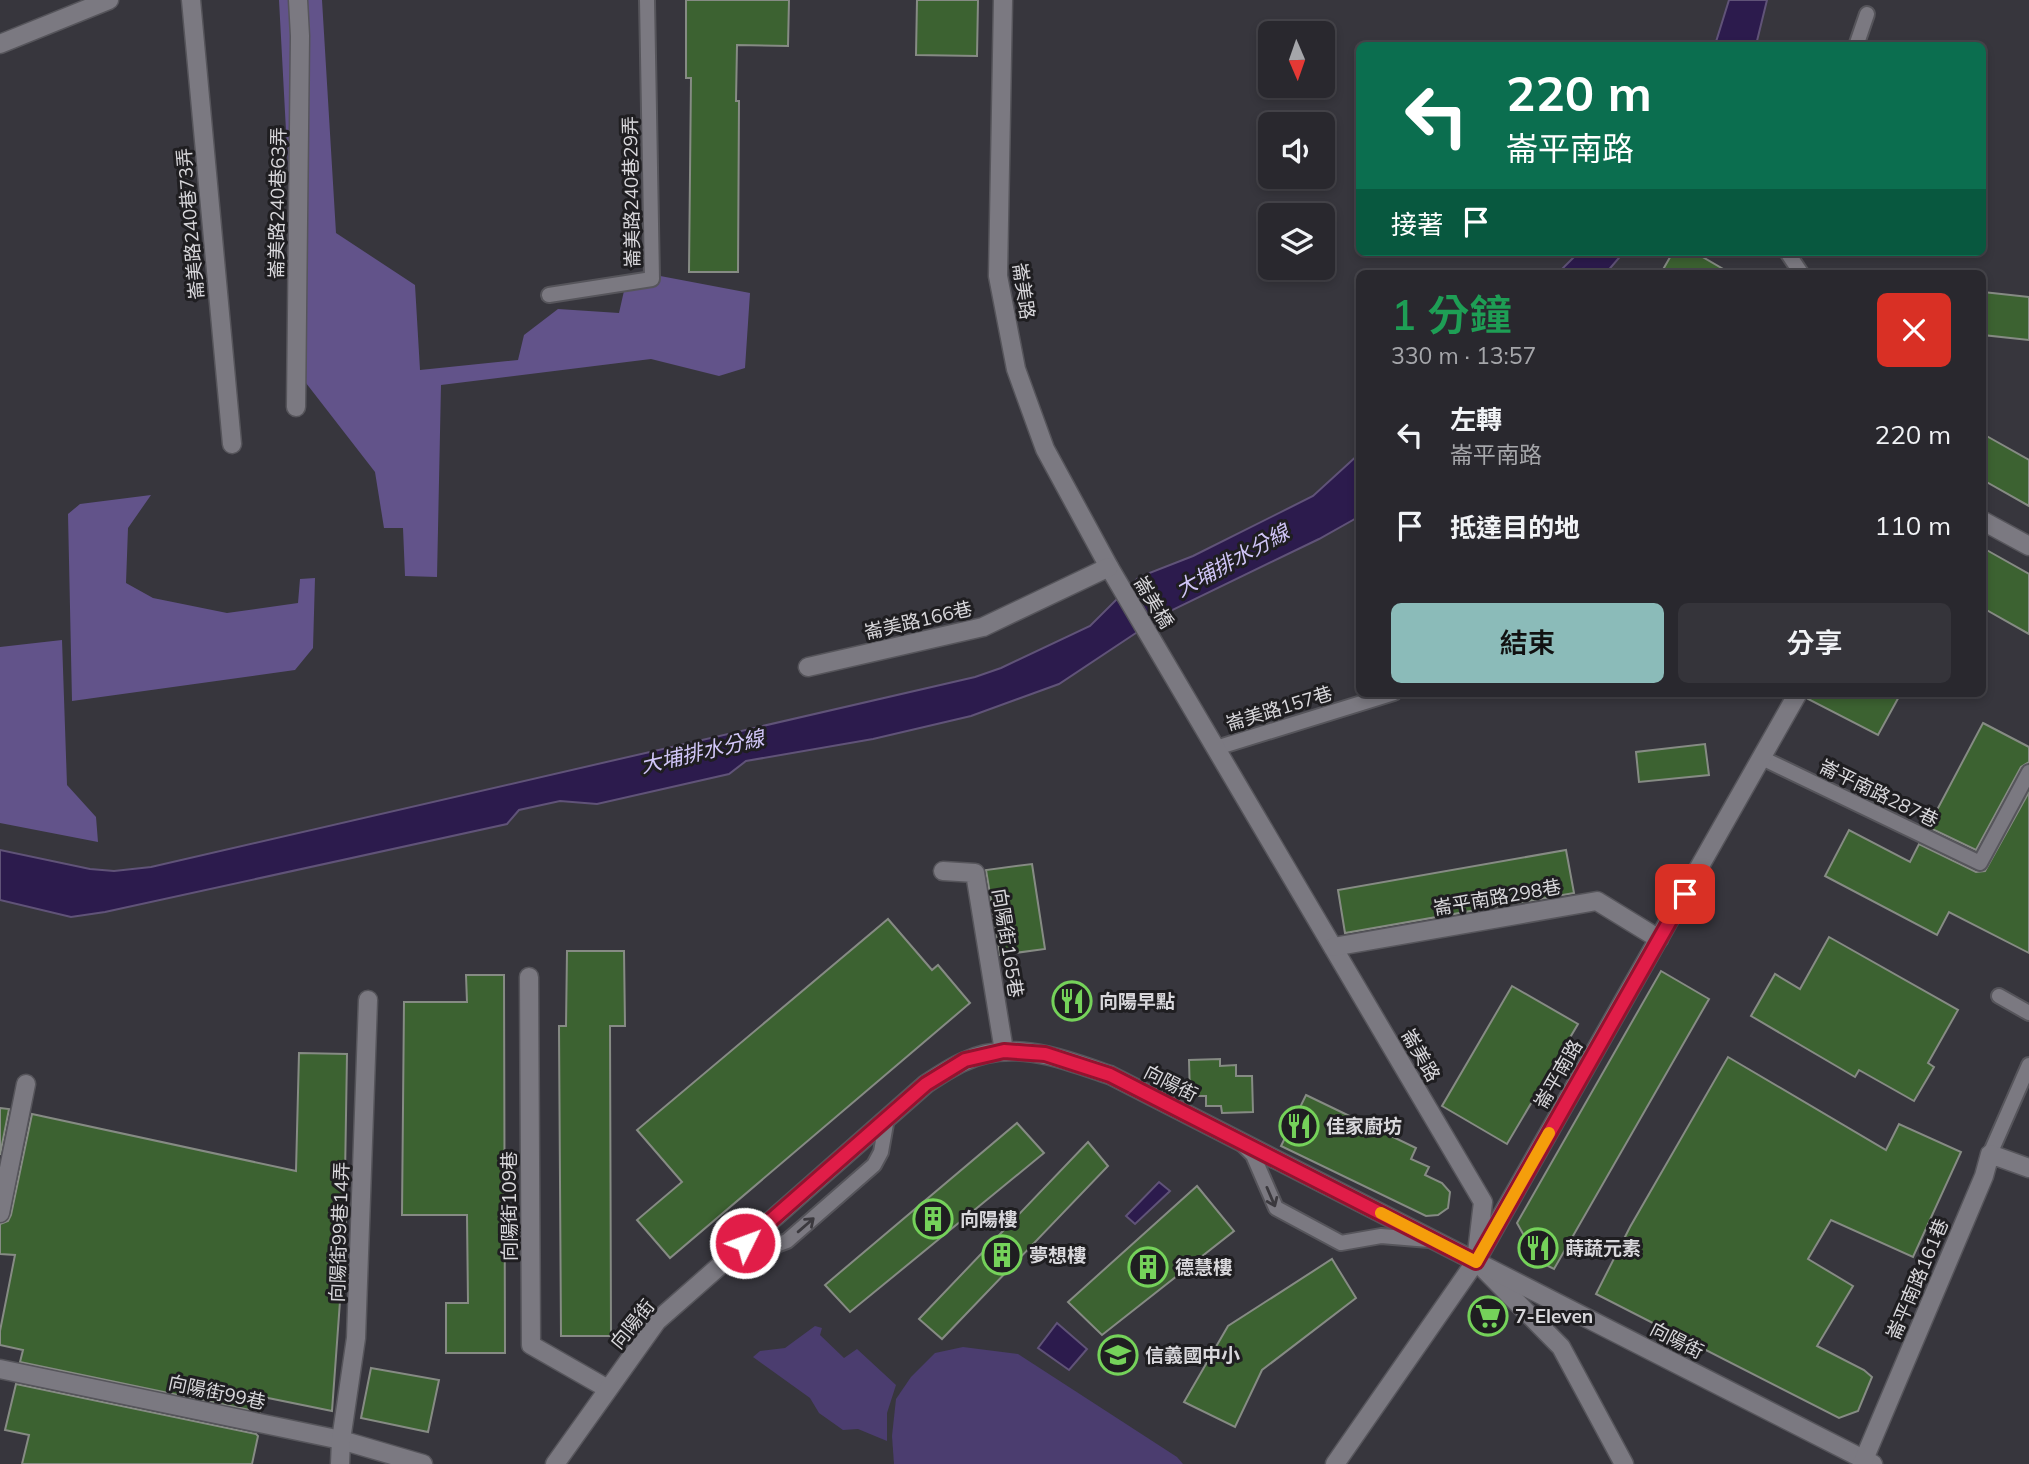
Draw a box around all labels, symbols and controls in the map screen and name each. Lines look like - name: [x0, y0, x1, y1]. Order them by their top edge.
- north arrow: [1258, 21, 1335, 98]
- map controls: [1258, 21, 1335, 280]
- text: 220 m: [1506, 62, 1652, 123]
- icon: left: [1391, 70, 1482, 161]
- button: sound: [1258, 112, 1335, 189]
- street label: 崙美路240巷29弄: [618, 116, 644, 268]
- street label: 崙美路240巷63弄: [264, 127, 290, 279]
- text: 崙平南路: [1506, 128, 1634, 168]
- street label: 崙美路240巷73弄: [171, 147, 209, 301]
- button: layers: [1258, 203, 1335, 280]
- icon: arrive: [1457, 203, 1495, 241]
- text: 接著: [1391, 208, 1443, 241]
- street label: 崙美路: [1008, 261, 1040, 321]
- text: 1 分鐘: [1391, 288, 1511, 341]
- button: close: [1877, 293, 1951, 367]
- text: 330 m · 13:57: [1391, 341, 1536, 370]
- text: 左轉: [1450, 403, 1502, 436]
- icon: left: [1391, 416, 1429, 454]
- text: 220 m: [1875, 418, 1951, 451]
- text: 崙平南路: [1450, 440, 1542, 469]
- icon: arrive: [1391, 507, 1429, 545]
- text: 110 m: [1875, 509, 1951, 542]
- text: 抵達目的地: [1450, 511, 1580, 544]
- water label: 大埔排水分線: [1171, 517, 1295, 602]
- street label: 崙美橋: [1129, 571, 1179, 633]
- street label: 崙美路166巷: [862, 596, 974, 644]
- button: 結束: [1391, 603, 1664, 683]
- button: 分享: [1678, 603, 1951, 683]
- street label: 崙美路157巷: [1223, 680, 1335, 736]
- water label: 大埔排水分線: [638, 724, 768, 778]
- street label: 崙平南路287巷: [1816, 754, 1942, 832]
- pin: [1655, 864, 1715, 924]
- street label: 崙平南路298巷: [1431, 874, 1563, 920]
- icon: arrive: [1666, 875, 1704, 913]
- street label: 向陽街165巷: [988, 887, 1028, 999]
- restaurant icon: 向陽早點: [1051, 980, 1093, 1022]
- place label: 向陽早點: [1099, 989, 1175, 1013]
- street label: 崙美路: [1396, 1024, 1446, 1086]
- street label: 崙平南路: [1529, 1035, 1587, 1113]
- street label: 向陽街: [1140, 1059, 1202, 1107]
- restaurant icon: 佳家廚坊: [1278, 1105, 1320, 1147]
- place label: 佳家廚坊: [1326, 1114, 1402, 1138]
- street label: 向陽街109巷: [497, 1151, 521, 1261]
- street label: 向陽街99巷14弄: [325, 1161, 353, 1303]
- one-way arrow: [1265, 1185, 1278, 1207]
- building icon: 向陽樓: [912, 1198, 954, 1240]
- position arrow: [708, 1206, 782, 1280]
- place label: 向陽樓: [960, 1207, 1017, 1231]
- street label: 崙平南路161巷: [1881, 1215, 1953, 1343]
- one-way arrow: [797, 1217, 815, 1233]
- restaurant icon: 蒔蔬元素: [1517, 1227, 1559, 1269]
- building icon: 夢想樓: [981, 1234, 1023, 1276]
- place label: 蒔蔬元素: [1565, 1236, 1641, 1260]
- place label: 夢想樓: [1029, 1243, 1086, 1267]
- building icon: 德慧樓: [1127, 1246, 1169, 1288]
- place label: 德慧樓: [1175, 1255, 1232, 1279]
- street label: 向陽街: [605, 1294, 659, 1354]
- supermarket icon: 7-Eleven: [1467, 1295, 1509, 1337]
- place label: 7-Eleven: [1515, 1304, 1593, 1328]
- street label: 向陽街: [1646, 1316, 1708, 1364]
- school or university icon: 信義國中小: [1097, 1334, 1139, 1376]
- place label: 信義國中小: [1145, 1343, 1240, 1367]
- street label: 向陽街99巷: [166, 1370, 268, 1414]

